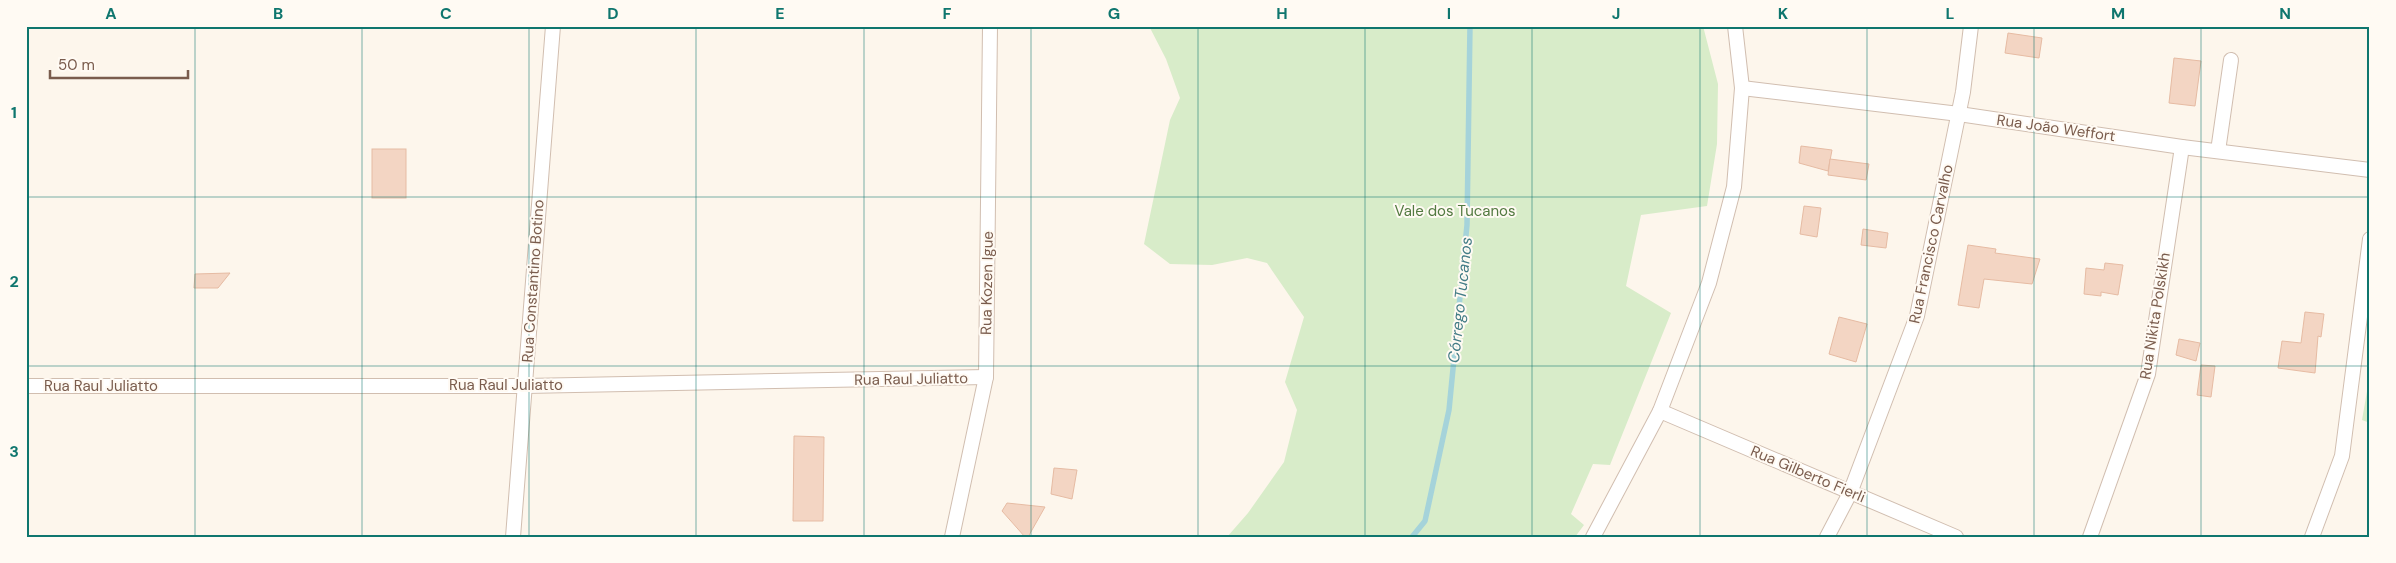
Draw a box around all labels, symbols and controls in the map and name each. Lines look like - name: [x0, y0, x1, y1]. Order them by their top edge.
- text: A: [105, 3, 117, 24]
- text: B: [273, 3, 283, 24]
- text: C: [440, 3, 452, 24]
- text: D: [607, 3, 619, 24]
- text: E: [775, 3, 785, 24]
- text: F: [943, 3, 952, 24]
- text: G: [1108, 3, 1120, 24]
- text: H: [1276, 3, 1288, 24]
- text: I: [1447, 3, 1451, 24]
- text: J: [1612, 3, 1620, 24]
- text: K: [1778, 3, 1789, 24]
- text: L: [1946, 3, 1955, 24]
- text: M: [2111, 3, 2125, 24]
- text: N: [2279, 3, 2291, 24]
- scale bar: [50, 48, 188, 80]
- text: 50 m: [58, 55, 95, 75]
- text: 1: [11, 102, 17, 123]
- street label: Rua João Weffort: [1995, 110, 2117, 146]
- street label: Rua Francisco Carvalho: [1904, 162, 1958, 325]
- street label: Rua Constantino Botino: [517, 199, 549, 363]
- park label: Vale dos Tucanos: [1394, 201, 1516, 221]
- street label: Rua Kozen Igue: [976, 231, 998, 335]
- water label: Córrego Tucanos: [1443, 236, 1477, 364]
- street label: Rua Nikita Polskikh: [2135, 251, 2175, 381]
- text: 2: [9, 271, 19, 292]
- street label: Rua Raul Juliatto: [854, 368, 968, 390]
- street label: Rua Raul Juliatto: [449, 375, 563, 395]
- street label: Rua Raul Juliatto: [44, 376, 158, 396]
- text: 3: [9, 441, 19, 462]
- street label: Rua Gilberto Fierli: [1748, 441, 1868, 507]

